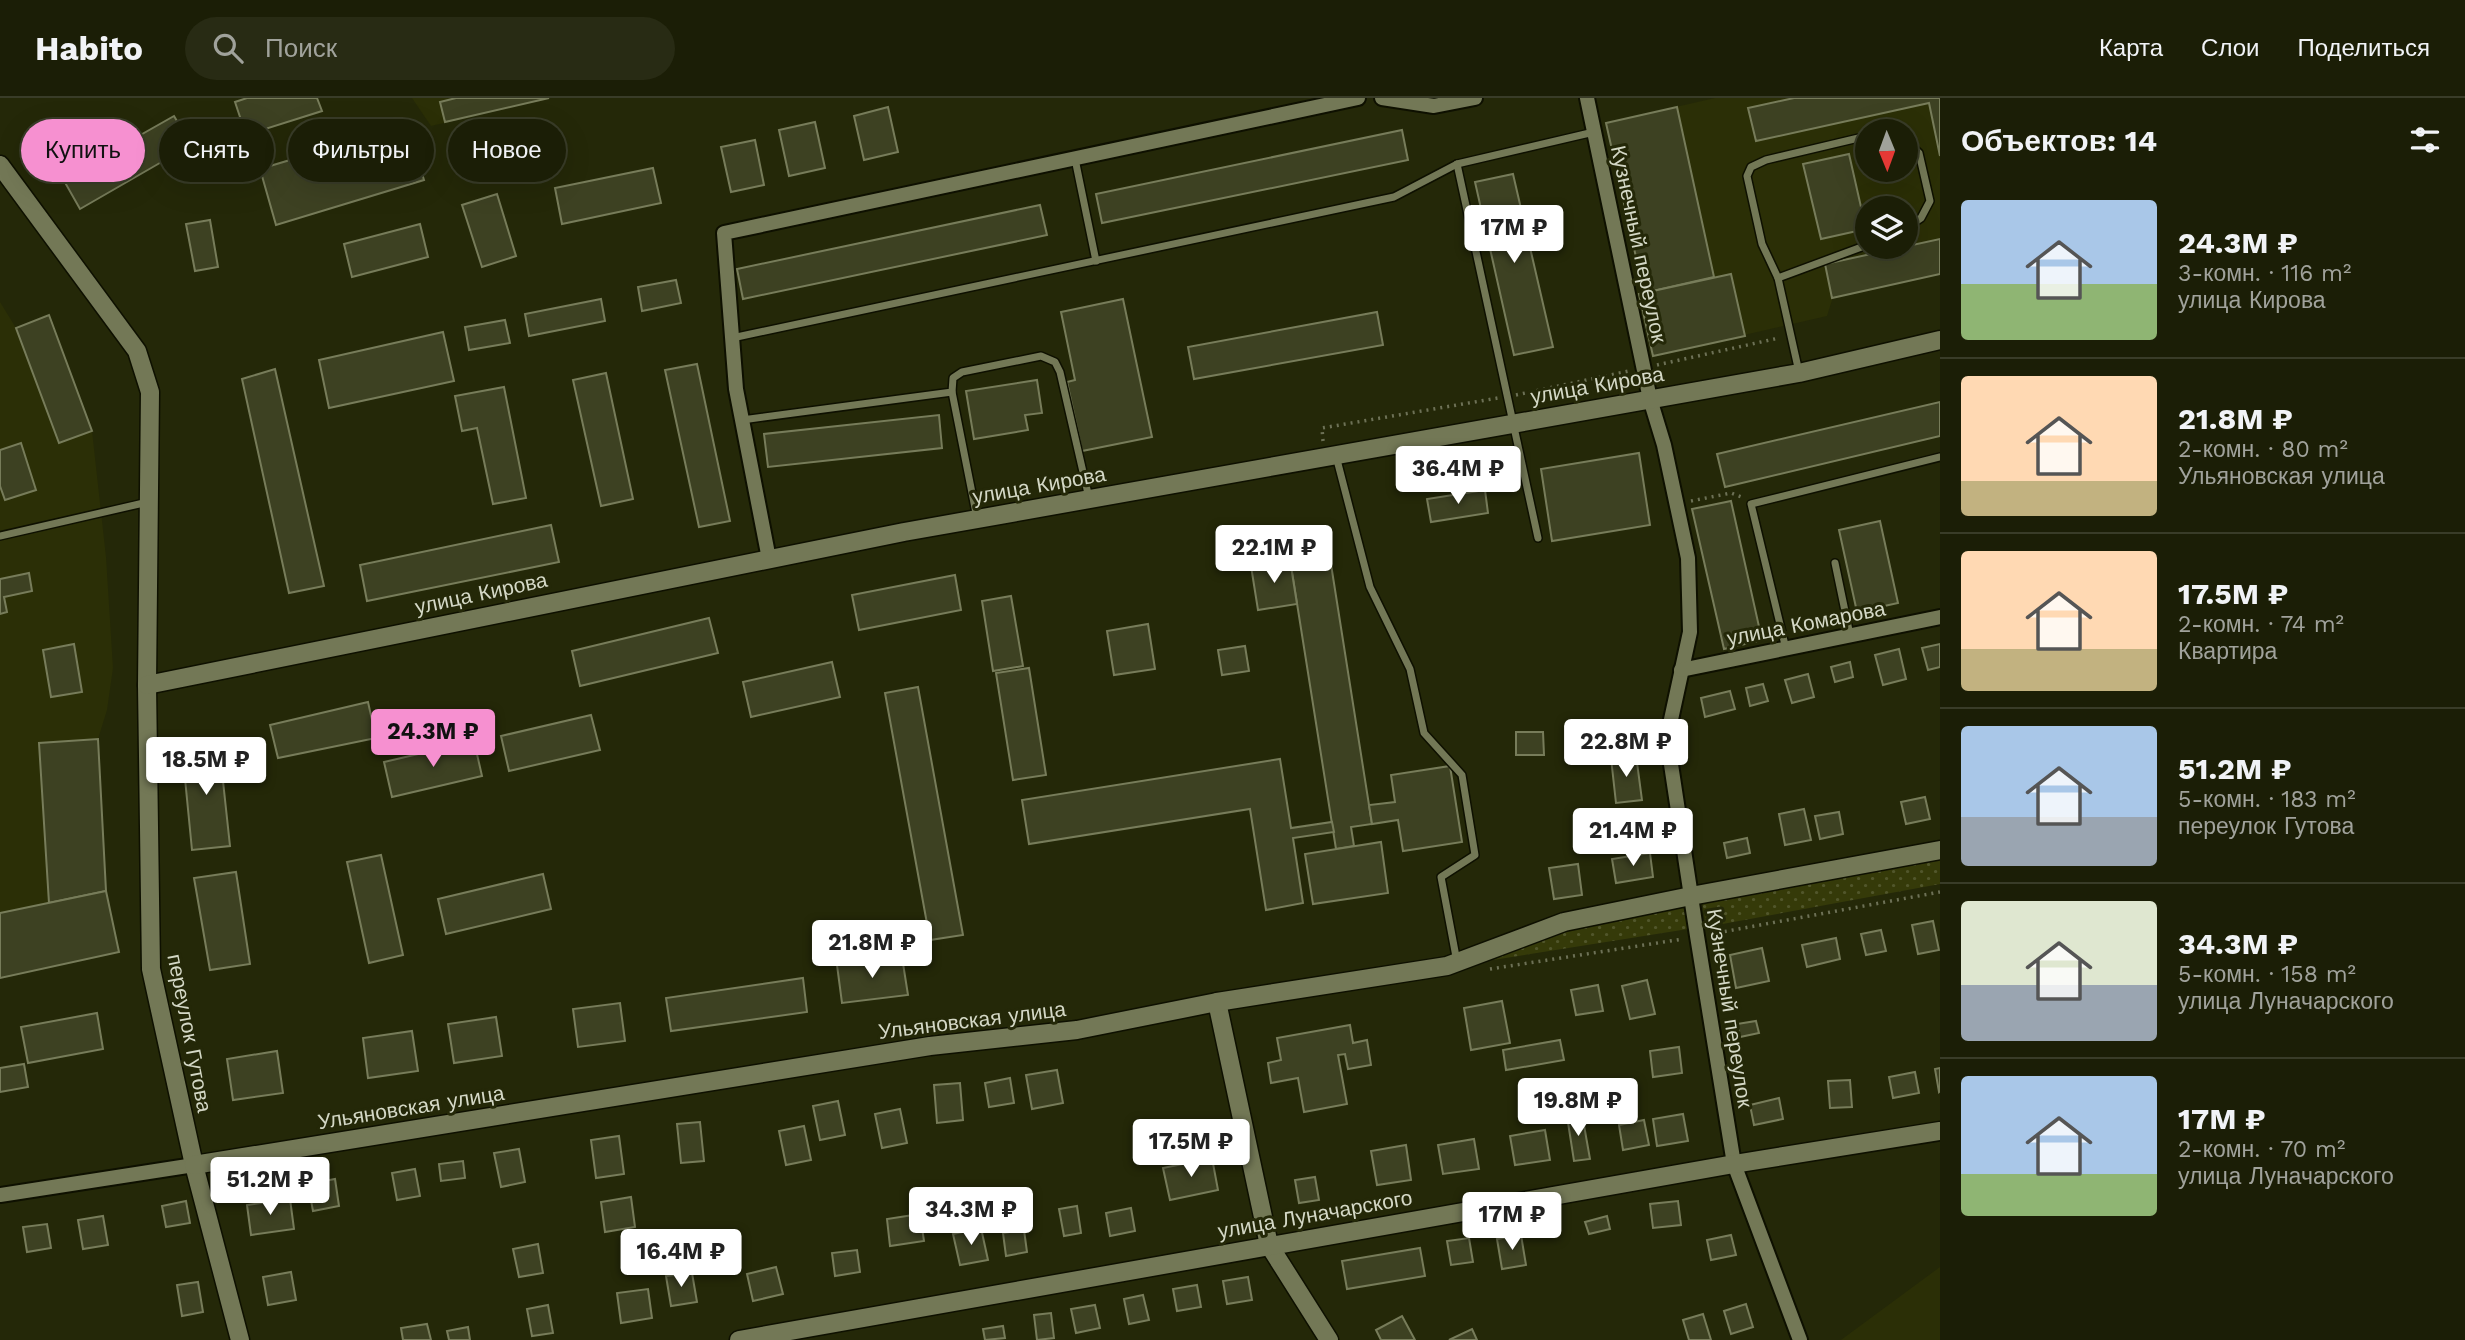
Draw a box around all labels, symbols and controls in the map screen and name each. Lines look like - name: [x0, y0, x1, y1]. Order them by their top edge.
- search box: [185, 17, 675, 80]
- text: Habito: [35, 29, 143, 68]
- icon: search: [209, 29, 247, 67]
- text: Поиск: [265, 33, 337, 63]
- text: Карта: [2099, 34, 2163, 62]
- text: Слои: [2201, 34, 2259, 62]
- text: Поделиться: [2297, 34, 2430, 62]
- chip: Купить: [21, 119, 145, 182]
- chip: Снять: [159, 119, 274, 182]
- chip: Фильтры: [288, 119, 434, 182]
- chip: Новое: [448, 119, 566, 182]
- north arrow: [1855, 119, 1918, 182]
- map controls: [1855, 119, 1918, 259]
- icon: filters: [2406, 121, 2444, 159]
- text: Объектов: 14: [1961, 123, 2157, 158]
- street label: Кузнечный переулок: [1606, 143, 1672, 346]
- button: layers: [1855, 196, 1918, 259]
- pin: 17M ₽: [1465, 206, 1563, 265]
- text: 17M ₽: [1480, 214, 1548, 241]
- text: 24.3M ₽: [2178, 225, 2298, 260]
- icon: home: [2017, 228, 2101, 312]
- text: 3-комн. · 116 m²: [2178, 260, 2351, 287]
- text: улица Кирова: [2178, 287, 2326, 314]
- street label: улица Кирова: [1528, 361, 1666, 409]
- text: 21.8M ₽: [2178, 401, 2293, 436]
- icon: home: [2017, 404, 2101, 488]
- text: 2-комн. · 80 m²: [2178, 436, 2348, 463]
- pin: 36.4M ₽: [1393, 446, 1523, 506]
- text: 36.4M ₽: [1412, 455, 1504, 482]
- street label: улица Кирова: [970, 461, 1108, 509]
- text: Ульяновская улица: [2178, 463, 2385, 490]
- pin: 22.1M ₽: [1209, 526, 1339, 585]
- text: 22.1M ₽: [1231, 534, 1317, 561]
- street label: улица Кирова: [412, 567, 550, 619]
- text: 17.5M ₽: [2178, 576, 2288, 611]
- icon: home: [2017, 579, 2101, 663]
- street label: улица Комарова: [1725, 595, 1888, 651]
- text: 2-комн. · 74 m²: [2178, 611, 2344, 638]
- text: Квартира: [2178, 638, 2277, 665]
- pin: 24.3M ₽: [368, 710, 498, 769]
- text: 24.3M ₽: [387, 718, 479, 745]
- pin: 22.8M ₽: [1561, 720, 1691, 779]
- text: 22.8M ₽: [1580, 728, 1672, 755]
- pin: 18.5M ₽: [141, 738, 271, 797]
- text: 18.5M ₽: [162, 746, 250, 773]
- text: 51.2M ₽: [2178, 751, 2292, 786]
- icon: home: [2017, 754, 2101, 838]
- text: 5-комн. · 183 m²: [2178, 786, 2356, 813]
- pin: 21.4M ₽: [1568, 808, 1698, 868]
- text: переулок Гутова: [2178, 813, 2354, 840]
- text: 21.4M ₽: [1589, 817, 1677, 844]
- street label: Кузнечный переулок: [1702, 907, 1758, 1110]
- pin: 21.8M ₽: [807, 920, 937, 980]
- text: 34.3M ₽: [2178, 926, 2298, 961]
- text: 21.8M ₽: [828, 929, 916, 956]
- icon: home: [2017, 929, 2101, 1013]
- street label: переулок Гутова: [162, 952, 218, 1115]
- text: 5-комн. · 158 m²: [2178, 961, 2356, 988]
- text: улица Луначарского: [2178, 988, 2394, 1015]
- street label: Ульяновская улица: [877, 996, 1068, 1044]
- pin: 19.8M ₽: [1513, 1079, 1643, 1138]
- street label: Ульяновская улица: [316, 1080, 507, 1134]
- text: 19.8M ₽: [1534, 1087, 1622, 1114]
- text: 17M ₽: [2178, 1101, 2266, 1136]
- icon: home: [2017, 1104, 2101, 1188]
- pin: 17.5M ₽: [1126, 1119, 1256, 1179]
- text: 17.5M ₽: [1149, 1128, 1233, 1155]
- text: 2-комн. · 70 m²: [2178, 1136, 2345, 1163]
- pin: 51.2M ₽: [205, 1158, 335, 1217]
- text: улица Луначарского: [2178, 1163, 2394, 1190]
- text: 51.2M ₽: [226, 1166, 314, 1193]
- street label: улица Луначарского: [1216, 1185, 1414, 1243]
- pin: 34.3M ₽: [906, 1188, 1036, 1247]
- pin: 17M ₽: [1463, 1192, 1561, 1252]
- text: 34.3M ₽: [925, 1196, 1017, 1223]
- text: 17M ₽: [1478, 1201, 1546, 1228]
- pin: 16.4M ₽: [616, 1230, 746, 1289]
- text: 16.4M ₽: [637, 1238, 725, 1265]

